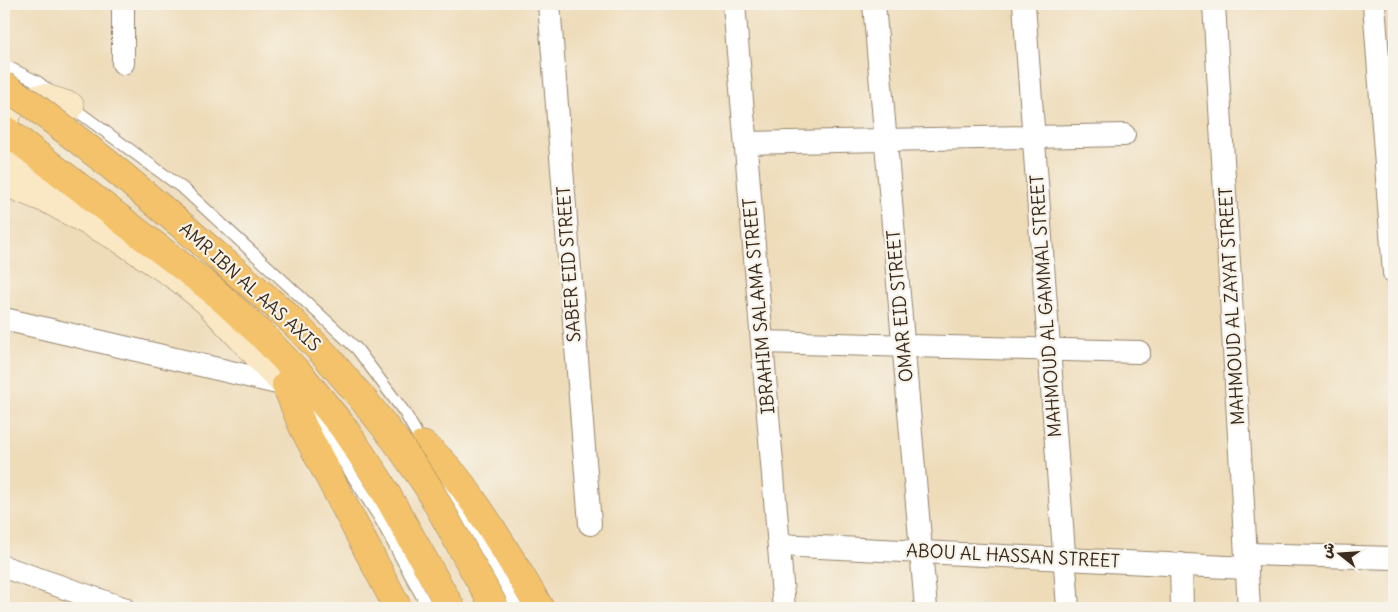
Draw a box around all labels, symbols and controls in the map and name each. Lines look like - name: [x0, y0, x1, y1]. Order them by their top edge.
- street label: MAHMOUD AL GAMMAL STREET: [1025, 174, 1066, 438]
- street label: SABER EID STREET: [552, 185, 585, 343]
- street label: MAHMOUD AL ZAYAT STREET: [1214, 186, 1249, 426]
- street label: IBRAHIM SALAMA STREET: [738, 197, 779, 415]
- street label: AMR IBN AL AAS AXIS: [175, 217, 326, 356]
- street label: OMAR EID STREET: [881, 229, 918, 383]
- north arrow: [1316, 530, 1366, 580]
- street label: ABOU AL HASSAN STREET: [906, 538, 1120, 573]
- text: ش: [1317, 540, 1338, 560]

